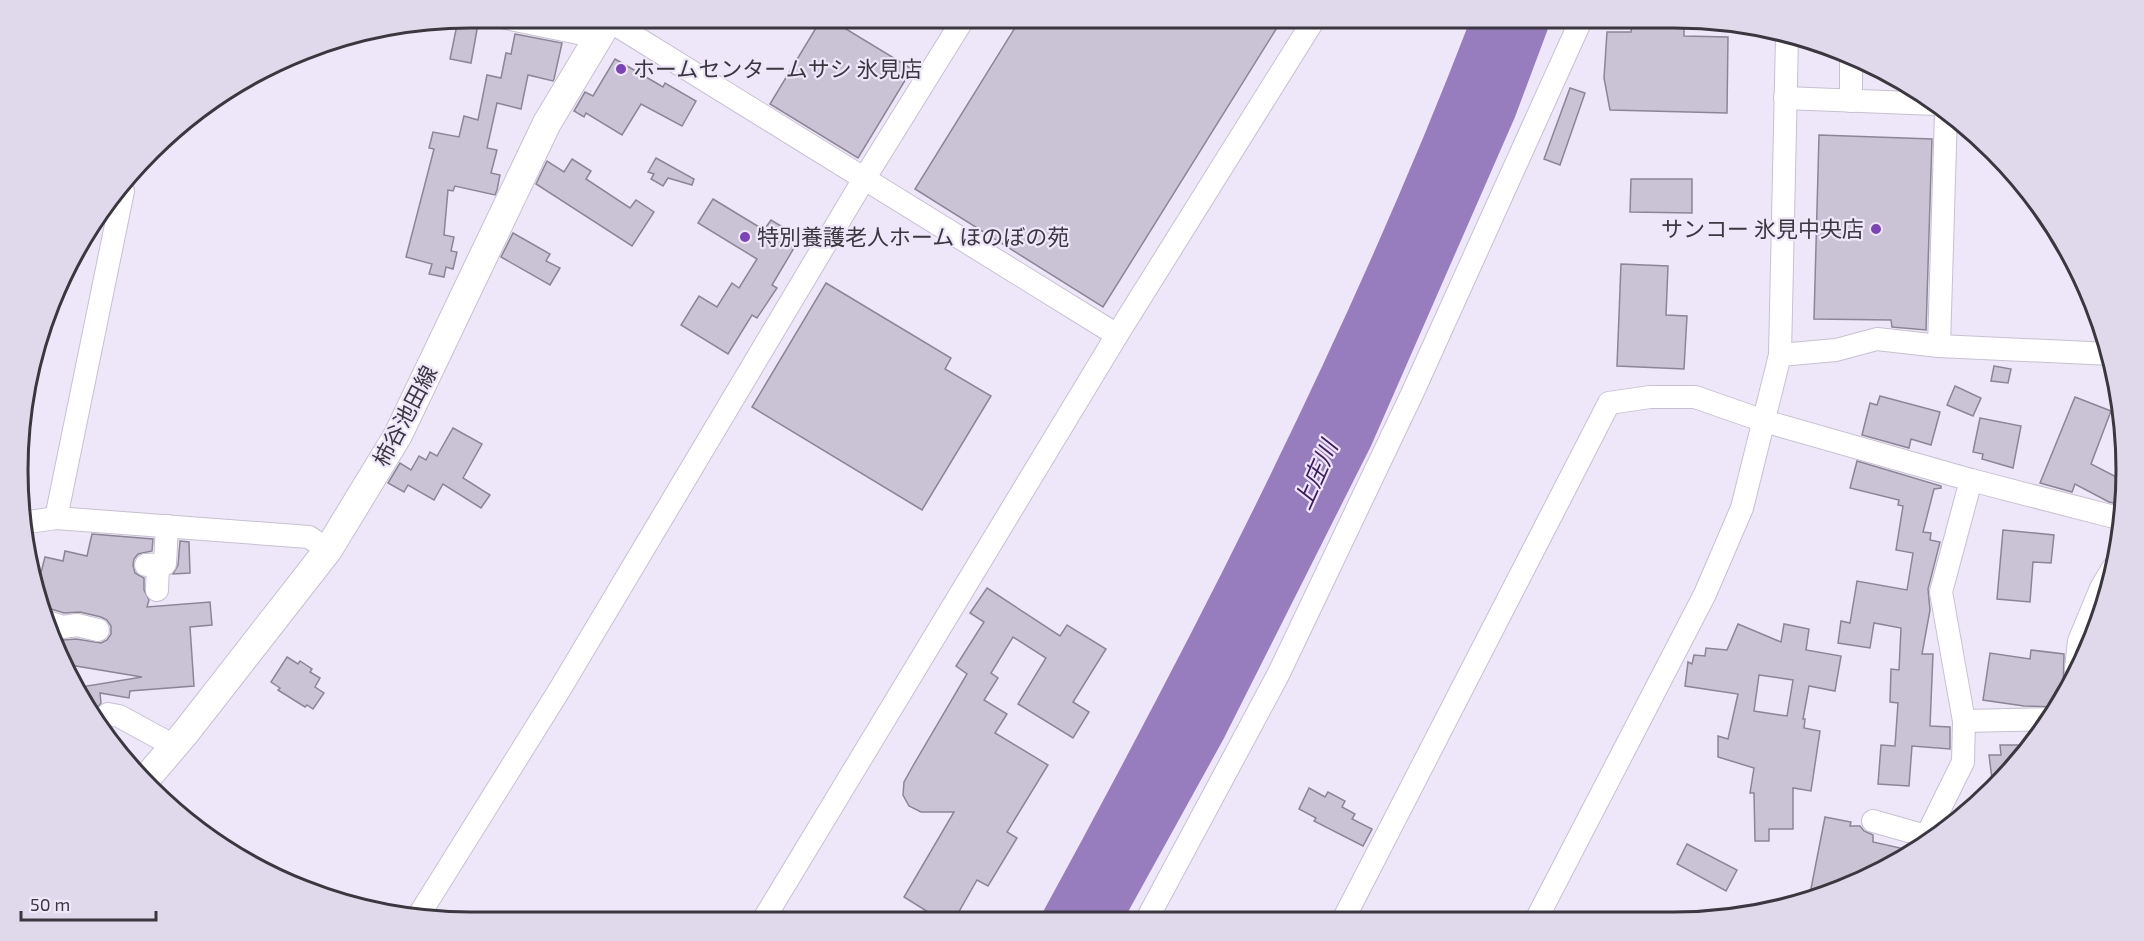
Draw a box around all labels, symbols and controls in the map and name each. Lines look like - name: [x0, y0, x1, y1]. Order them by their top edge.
- place label: ホームセンタームサシ 氷見店: [633, 55, 923, 81]
- marker: ホームセンタームサシ 氷見店: [614, 62, 628, 76]
- place label: サンコー 氷見中央店: [1661, 215, 1864, 241]
- marker: サンコー 氷見中央店: [1869, 222, 1883, 236]
- place label: 特別養護老人ホーム ほのぼの苑: [757, 223, 1069, 249]
- marker: 特別養護老人ホーム ほのぼの苑: [738, 230, 752, 244]
- street label: 柿谷池田線: [367, 361, 441, 470]
- water label: 上庄川: [1287, 433, 1344, 513]
- scale bar: [21, 884, 156, 922]
- text: 50 m: [30, 893, 70, 915]

